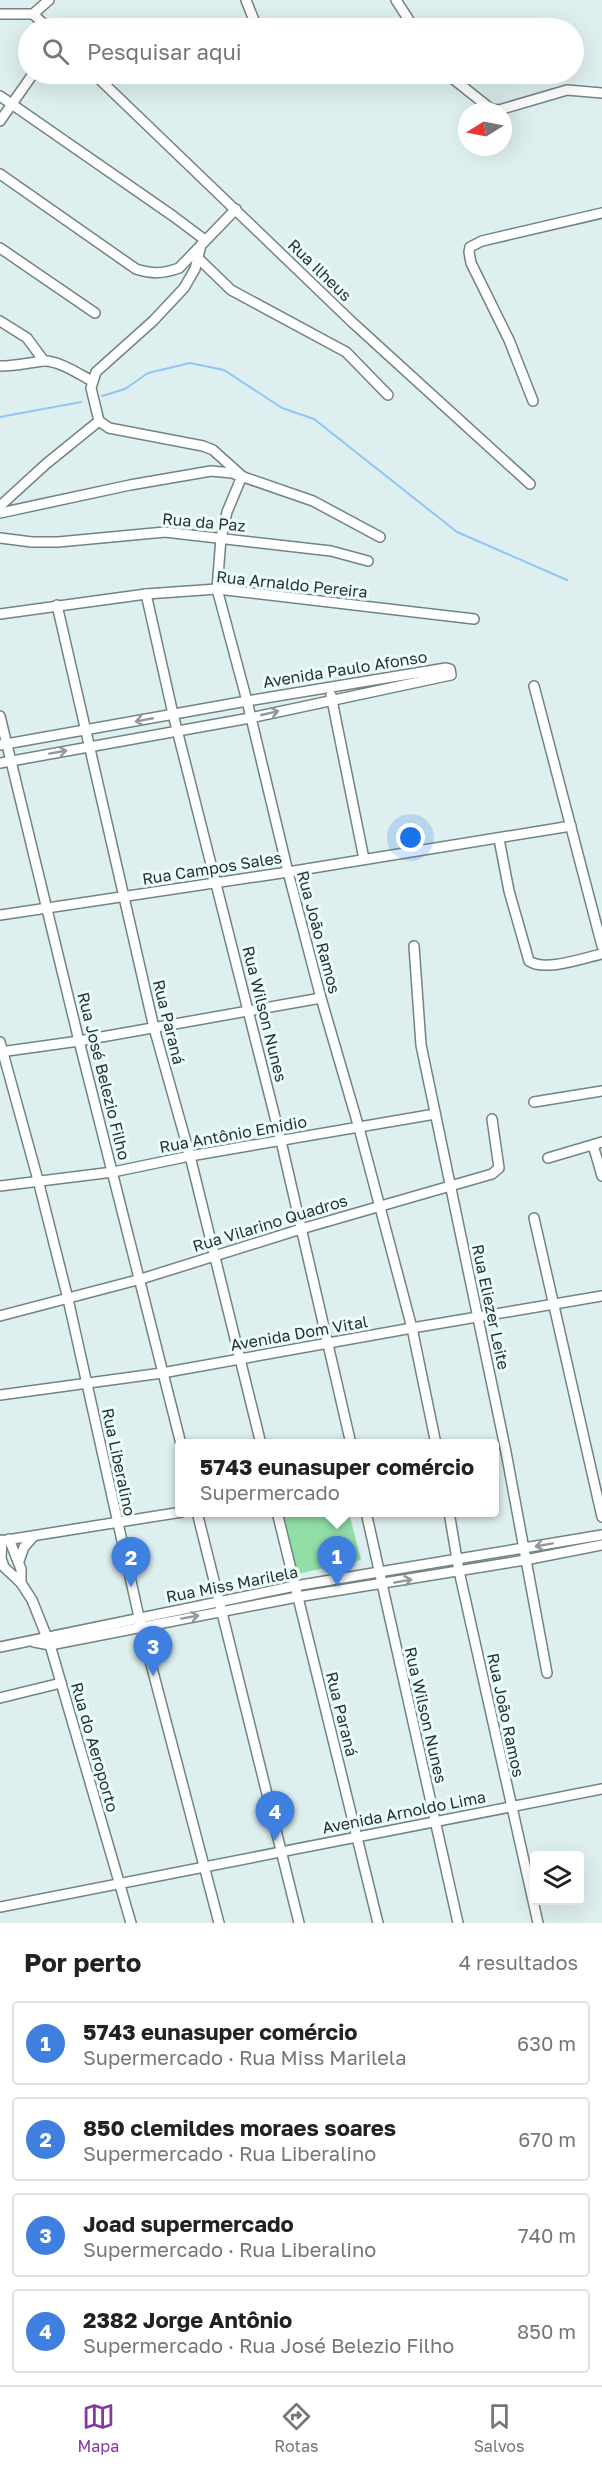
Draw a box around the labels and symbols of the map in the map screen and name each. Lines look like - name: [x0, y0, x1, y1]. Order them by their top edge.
- north arrow: [458, 102, 512, 156]
- street label: Rua Ilheus: [284, 235, 356, 305]
- street label: Rua da Paz: [161, 508, 247, 536]
- street label: Rua Arnaldo Pereira: [215, 566, 369, 602]
- street label: Avenida Paulo Afonso: [262, 646, 428, 692]
- one-way arrow: [260, 707, 279, 719]
- one-way arrow: [135, 715, 154, 726]
- one-way arrow: [47, 746, 67, 757]
- your location: [396, 823, 425, 852]
- street label: Rua Campos Sales: [141, 847, 283, 889]
- street label: Rua João Ramos: [293, 868, 345, 996]
- street label: Rua Wilson Nunes: [238, 944, 292, 1084]
- street label: Rua Paraná: [149, 978, 189, 1066]
- street label: Rua José Belezio Filho: [73, 990, 135, 1162]
- street label: Rua Antônio Emidio: [158, 1111, 308, 1157]
- street label: Rua Vilarino Quadros: [190, 1190, 350, 1256]
- street label: Rua Eliezer Leite: [468, 1243, 514, 1371]
- street label: Avenida Dom Vital: [229, 1311, 369, 1355]
- street label: Rua Liberalino: [98, 1406, 140, 1518]
- pin: 1: [318, 1536, 356, 1586]
- pin: 2: [112, 1538, 150, 1587]
- one-way arrow: [535, 1540, 555, 1551]
- street label: Rua Miss Marilela: [164, 1561, 300, 1607]
- one-way arrow: [393, 1575, 412, 1586]
- one-way arrow: [180, 1612, 199, 1623]
- pin: 3: [134, 1626, 172, 1676]
- street label: Rua Wilson Nunes: [401, 1645, 451, 1785]
- street label: Rua João Ramos: [483, 1651, 529, 1779]
- street label: Rua Paraná: [322, 1670, 362, 1758]
- street label: Rua do Aeroporto: [67, 1680, 123, 1814]
- street label: Avenida Arnoldo Lima: [321, 1786, 487, 1838]
- pin: 4: [256, 1792, 294, 1841]

